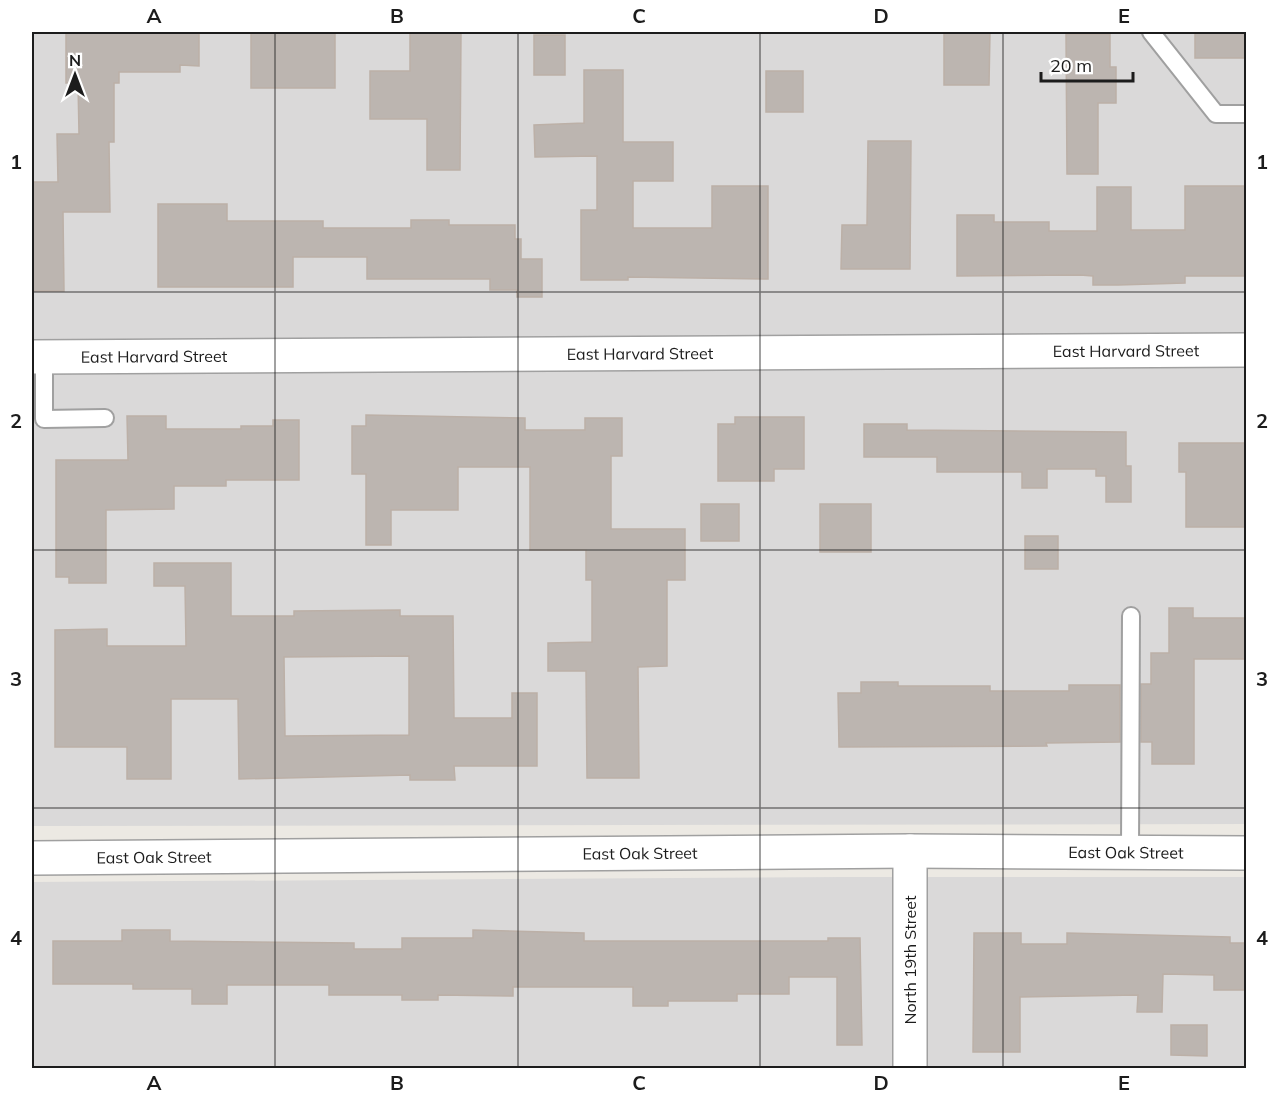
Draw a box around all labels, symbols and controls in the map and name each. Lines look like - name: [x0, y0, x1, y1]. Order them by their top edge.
- text: A: [147, 3, 162, 28]
- text: B: [390, 3, 404, 28]
- text: C: [632, 3, 646, 28]
- text: D: [873, 3, 889, 28]
- text: E: [1118, 3, 1130, 28]
- north arrow: [45, 45, 105, 105]
- scale bar: [1041, 45, 1132, 83]
- text: N: [69, 50, 81, 70]
- text: 20 m: [1050, 54, 1092, 77]
- text: 1: [10, 149, 22, 174]
- text: 1: [1256, 149, 1268, 174]
- street label: East Harvard Street: [1053, 340, 1200, 361]
- street label: East Harvard Street: [567, 343, 714, 364]
- street label: East Harvard Street: [81, 346, 228, 367]
- text: 2: [10, 408, 22, 433]
- text: 2: [1256, 408, 1268, 433]
- text: 3: [10, 666, 22, 691]
- text: 3: [1256, 666, 1268, 691]
- street label: East Oak Street: [1068, 842, 1184, 863]
- street label: East Oak Street: [582, 843, 698, 864]
- street label: East Oak Street: [96, 847, 212, 867]
- street label: North 19th Street: [900, 895, 920, 1025]
- text: 4: [10, 925, 22, 950]
- text: 4: [1256, 925, 1268, 950]
- text: A: [147, 1070, 162, 1095]
- text: B: [390, 1070, 404, 1095]
- text: C: [632, 1070, 646, 1095]
- text: D: [873, 1070, 889, 1095]
- text: E: [1118, 1070, 1130, 1095]

